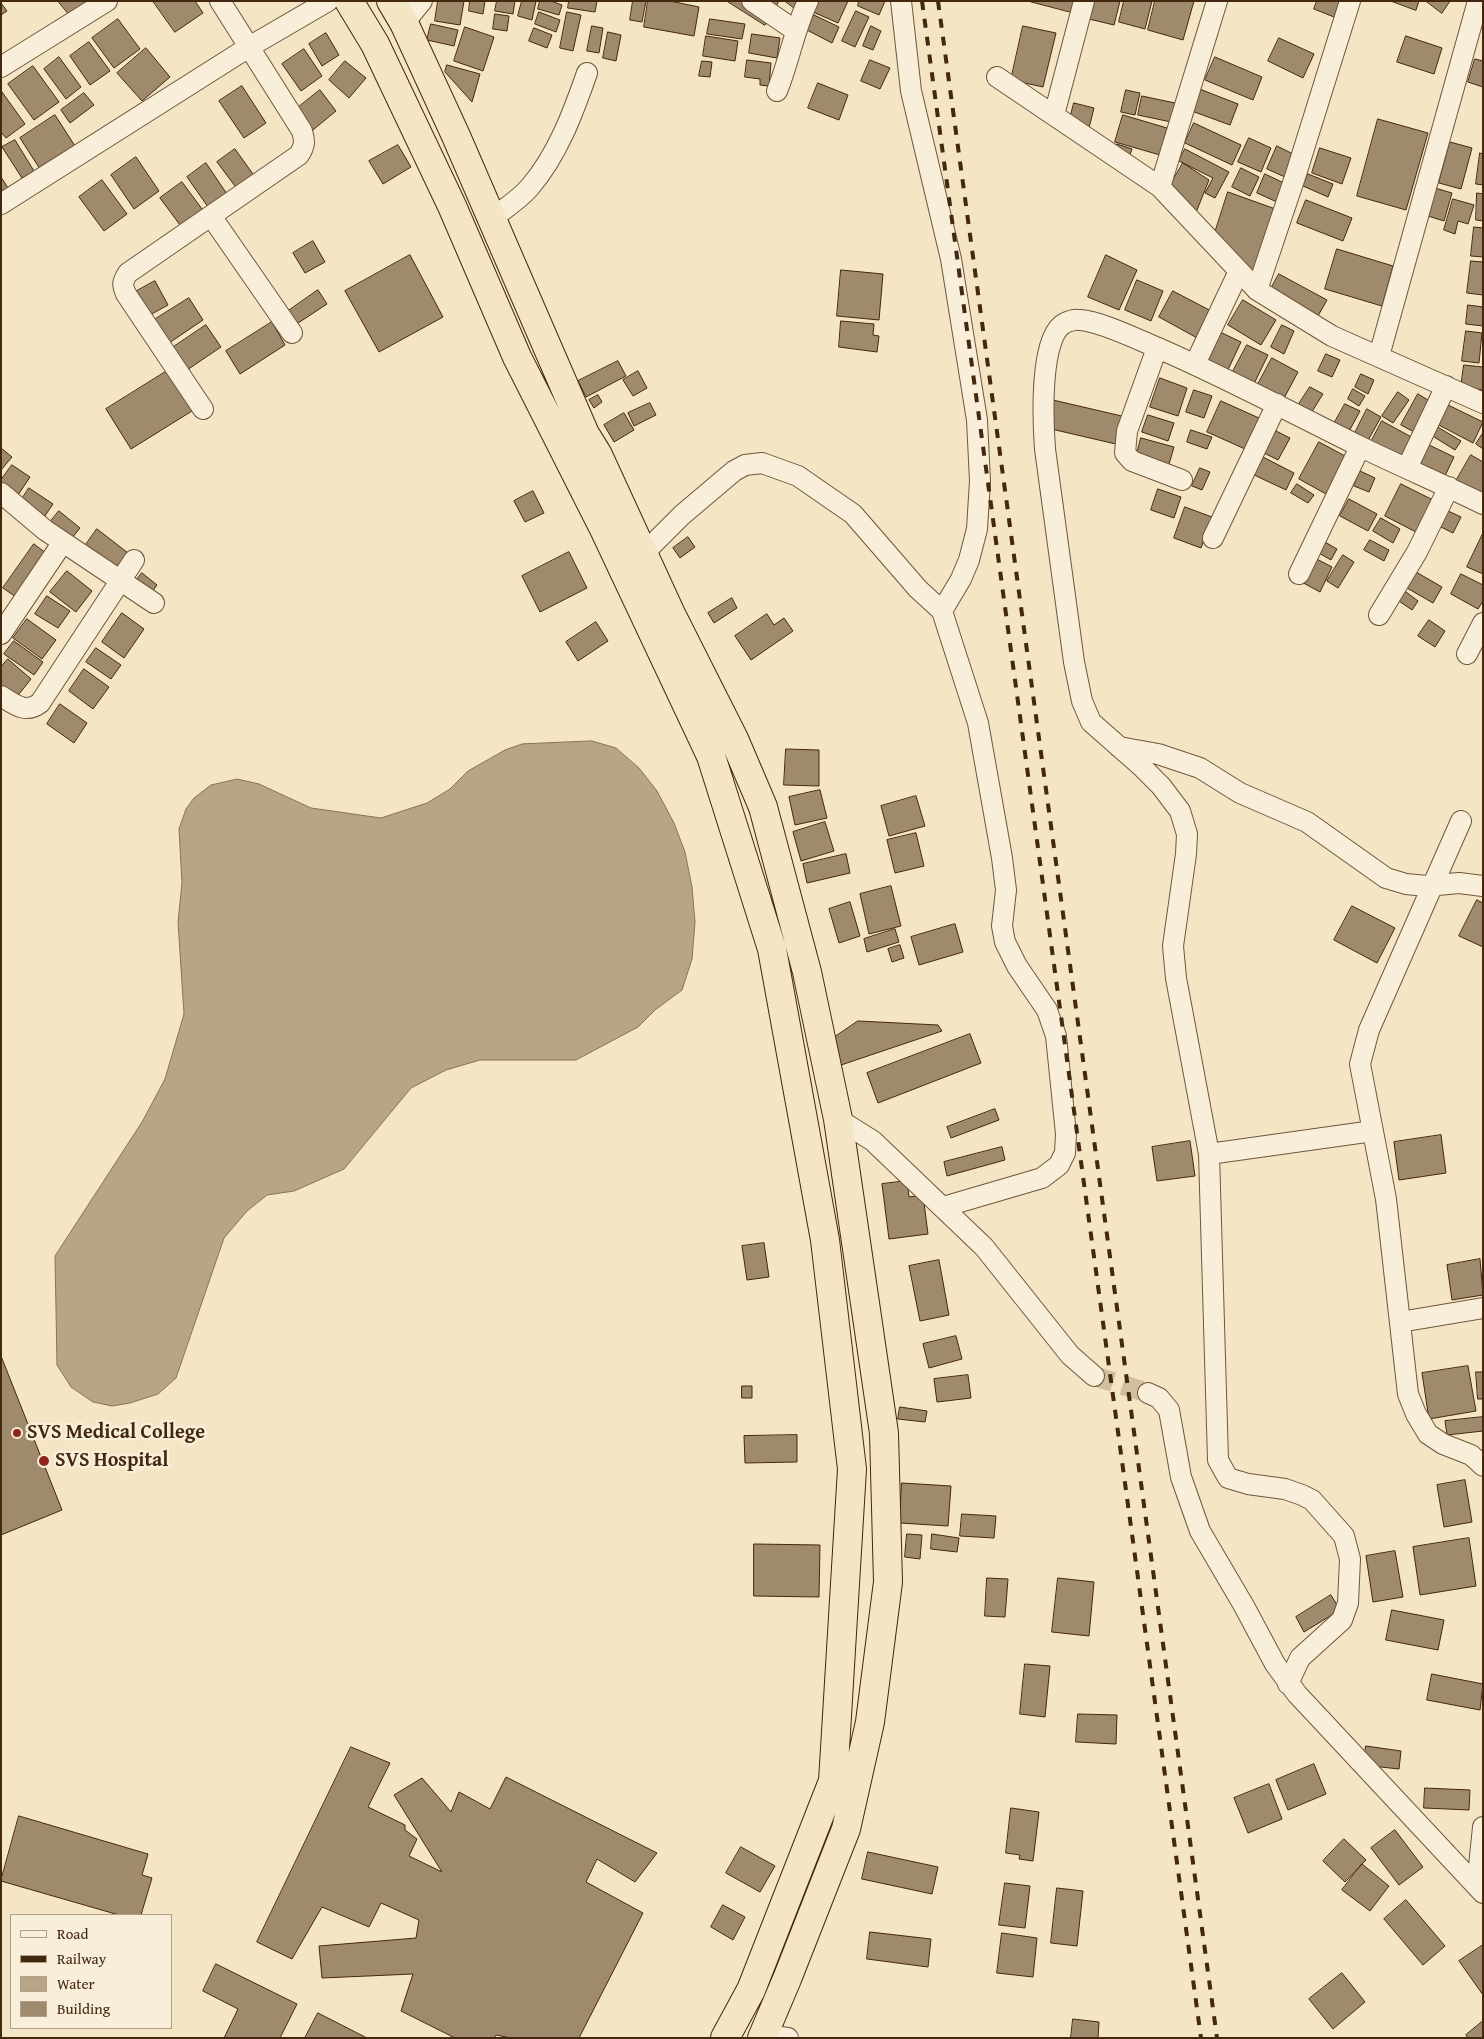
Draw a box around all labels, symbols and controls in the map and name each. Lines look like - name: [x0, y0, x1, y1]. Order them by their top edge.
- place label: SVS Medical College: [27, 1421, 205, 1445]
- marker: SVS Medical College: [11, 1427, 23, 1439]
- place label: SVS Hospital: [55, 1449, 168, 1473]
- marker: SVS Hospital: [37, 1454, 51, 1468]
- legend: [10, 1914, 172, 2029]
- text: Road: [57, 1923, 88, 1944]
- text: Railway: [57, 1948, 106, 1969]
- text: Water: [57, 1973, 95, 1994]
- text: Building: [57, 1998, 110, 2019]

